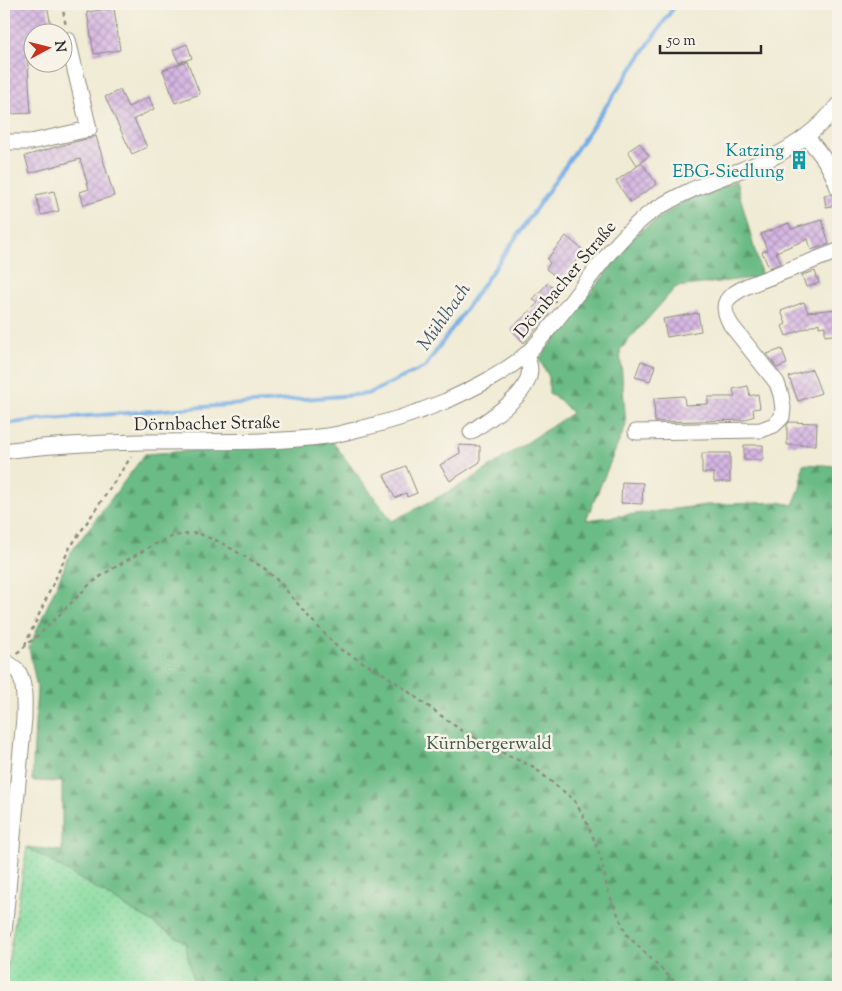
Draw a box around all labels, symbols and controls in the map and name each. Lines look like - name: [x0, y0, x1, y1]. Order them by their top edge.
- north arrow: [22, 22, 72, 72]
- scale bar: [660, 22, 761, 54]
- text: 50 m: [666, 31, 696, 52]
- text: N: [48, 40, 70, 53]
- place label: Katzing EBG-Siedlung: [672, 139, 784, 186]
- building icon: Katzing EBG-Siedlung: [788, 149, 810, 171]
- street label: Dörnbacher Straße: [510, 216, 624, 345]
- water label: Mühlbach: [412, 277, 479, 357]
- street label: Dörnbacher Straße: [134, 411, 280, 439]
- park label: Kürnbergerwald: [426, 732, 552, 758]

